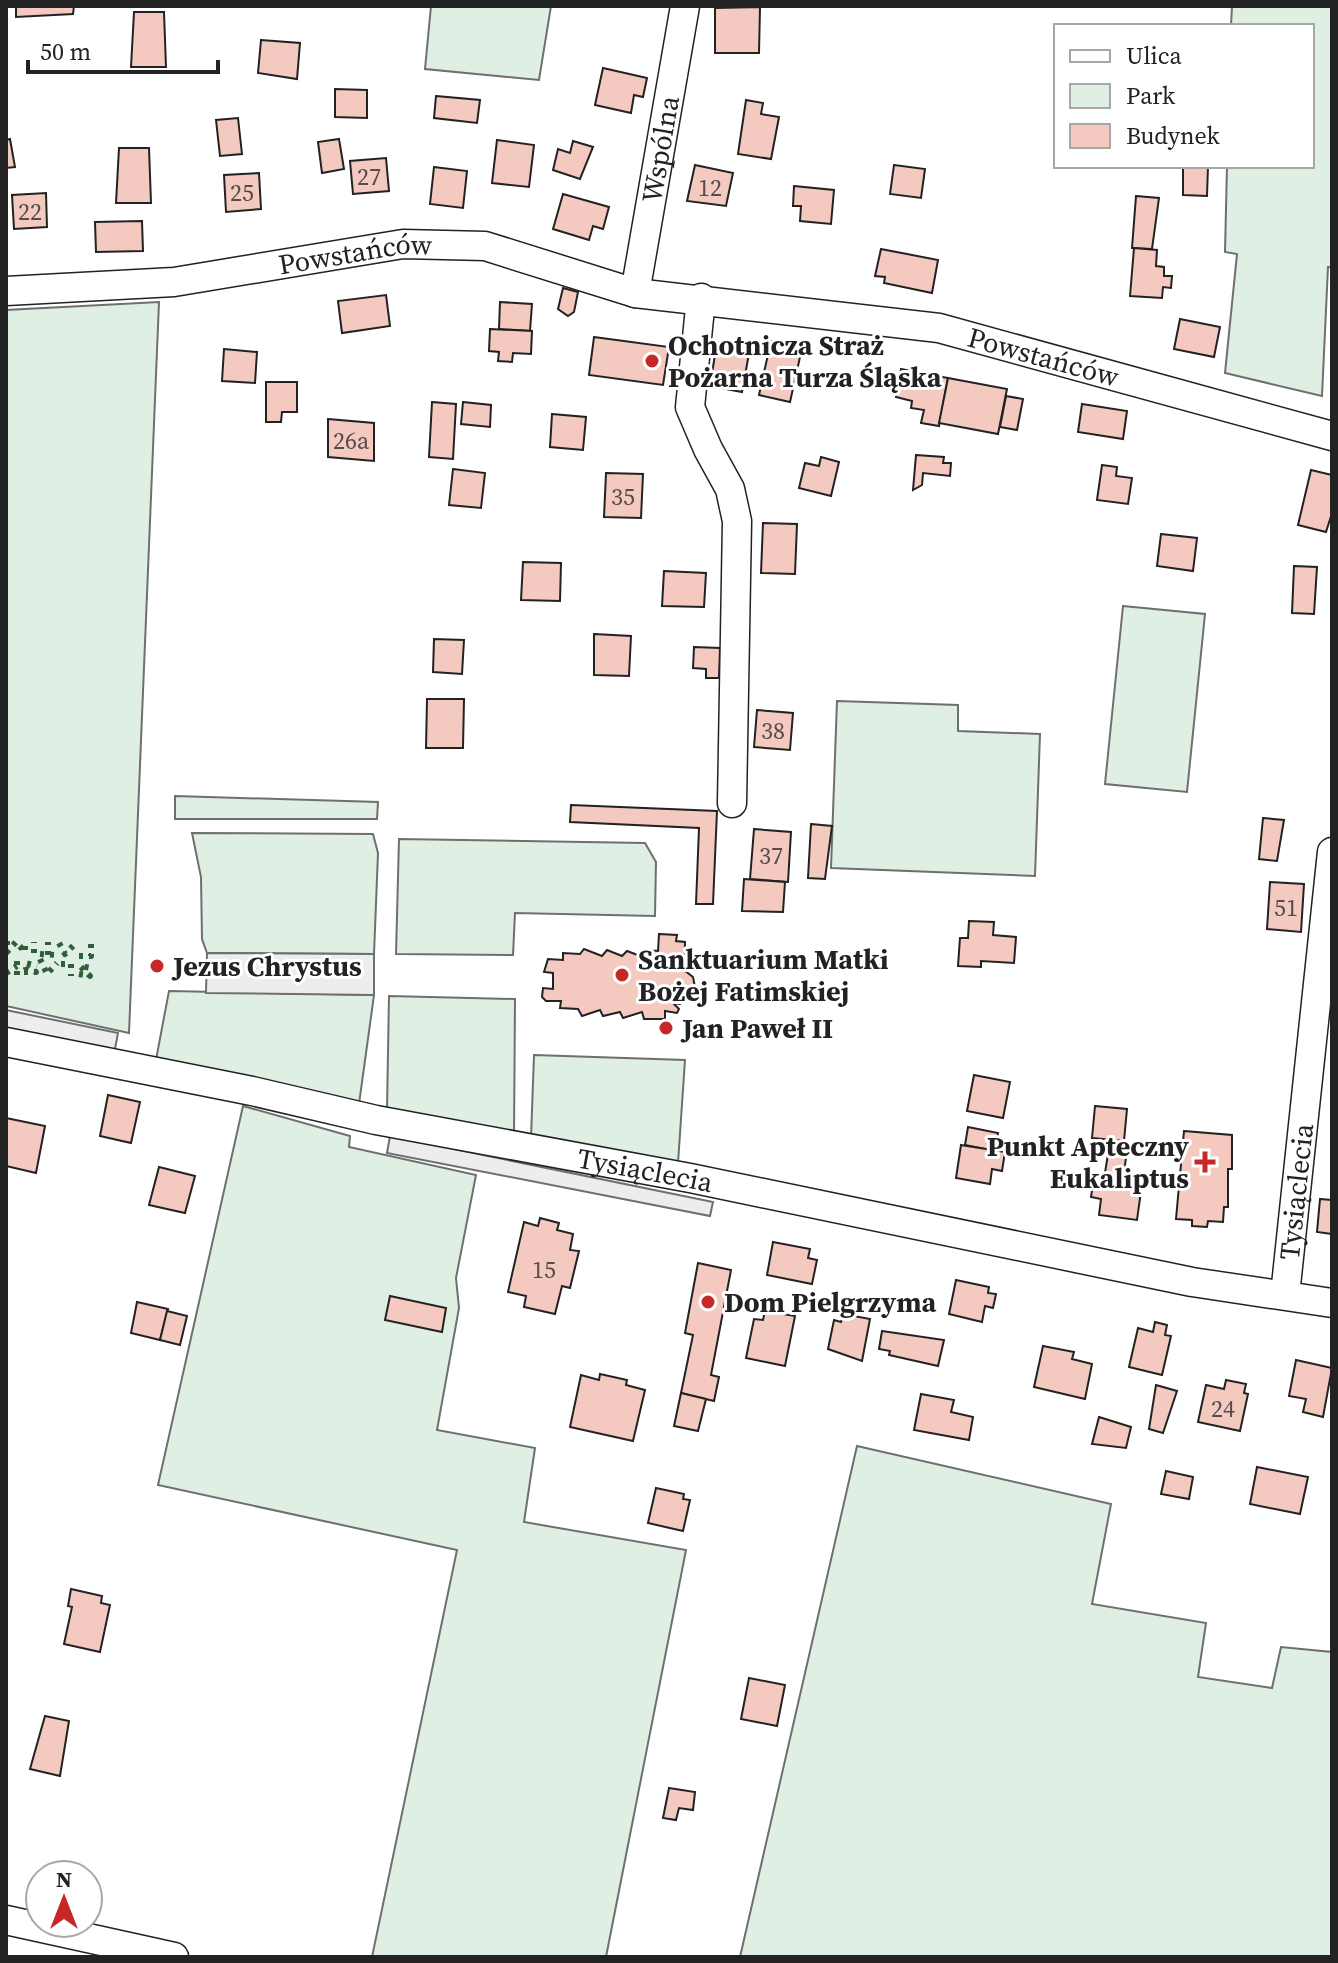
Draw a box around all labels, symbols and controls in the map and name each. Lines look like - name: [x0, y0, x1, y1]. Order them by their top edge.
- scale bar: [28, 24, 218, 74]
- legend: [1054, 24, 1314, 168]
- text: 50 m: [40, 35, 91, 68]
- text: Ulica: [1126, 39, 1182, 72]
- text: Park: [1126, 79, 1176, 112]
- street label: Wspólna: [632, 92, 688, 206]
- text: Budynek: [1126, 119, 1221, 152]
- house number: 27: [357, 160, 381, 193]
- house number: 12: [698, 171, 722, 204]
- house number: 25: [230, 176, 254, 209]
- house number: 22: [18, 195, 42, 228]
- street label: Powstańców: [276, 225, 433, 283]
- street label: Powstańców: [964, 318, 1124, 396]
- place label: Ochotnicza Straż Pożarna Turza Śląska: [668, 326, 942, 396]
- marker: Ochotnicza Straż Pożarna Turza Śląska: [643, 352, 661, 370]
- house number: 26a: [333, 424, 370, 457]
- house number: 35: [611, 480, 635, 513]
- house number: 38: [761, 714, 785, 747]
- house number: 37: [759, 839, 783, 872]
- house number: 51: [1274, 891, 1298, 924]
- place label: Sanktuarium Matki Bożej Fatimskiej: [638, 940, 889, 1010]
- place label: Jezus Chrystus: [171, 947, 362, 985]
- marker: Jezus Chrystus: [148, 957, 166, 975]
- marker: Sanktuarium Matki Bożej Fatimskiej: [613, 966, 631, 984]
- place label: Jan Paweł II: [680, 1009, 833, 1047]
- marker: Jan Paweł II: [657, 1019, 675, 1037]
- street label: Tysiąclecia: [1270, 1121, 1322, 1262]
- place label: Punkt Apteczny Eukaliptus: [987, 1127, 1189, 1197]
- street label: Tysiąclecia: [574, 1139, 717, 1201]
- marker: Punkt Apteczny Eukaliptus: [1196, 1153, 1214, 1171]
- house number: 15: [532, 1253, 556, 1286]
- place label: Dom Pielgrzyma: [724, 1283, 936, 1321]
- marker: Dom Pielgrzyma: [699, 1293, 717, 1311]
- house number: 24: [1211, 1392, 1235, 1425]
- north arrow: [24, 1859, 104, 1939]
- text: N: [56, 1864, 72, 1894]

